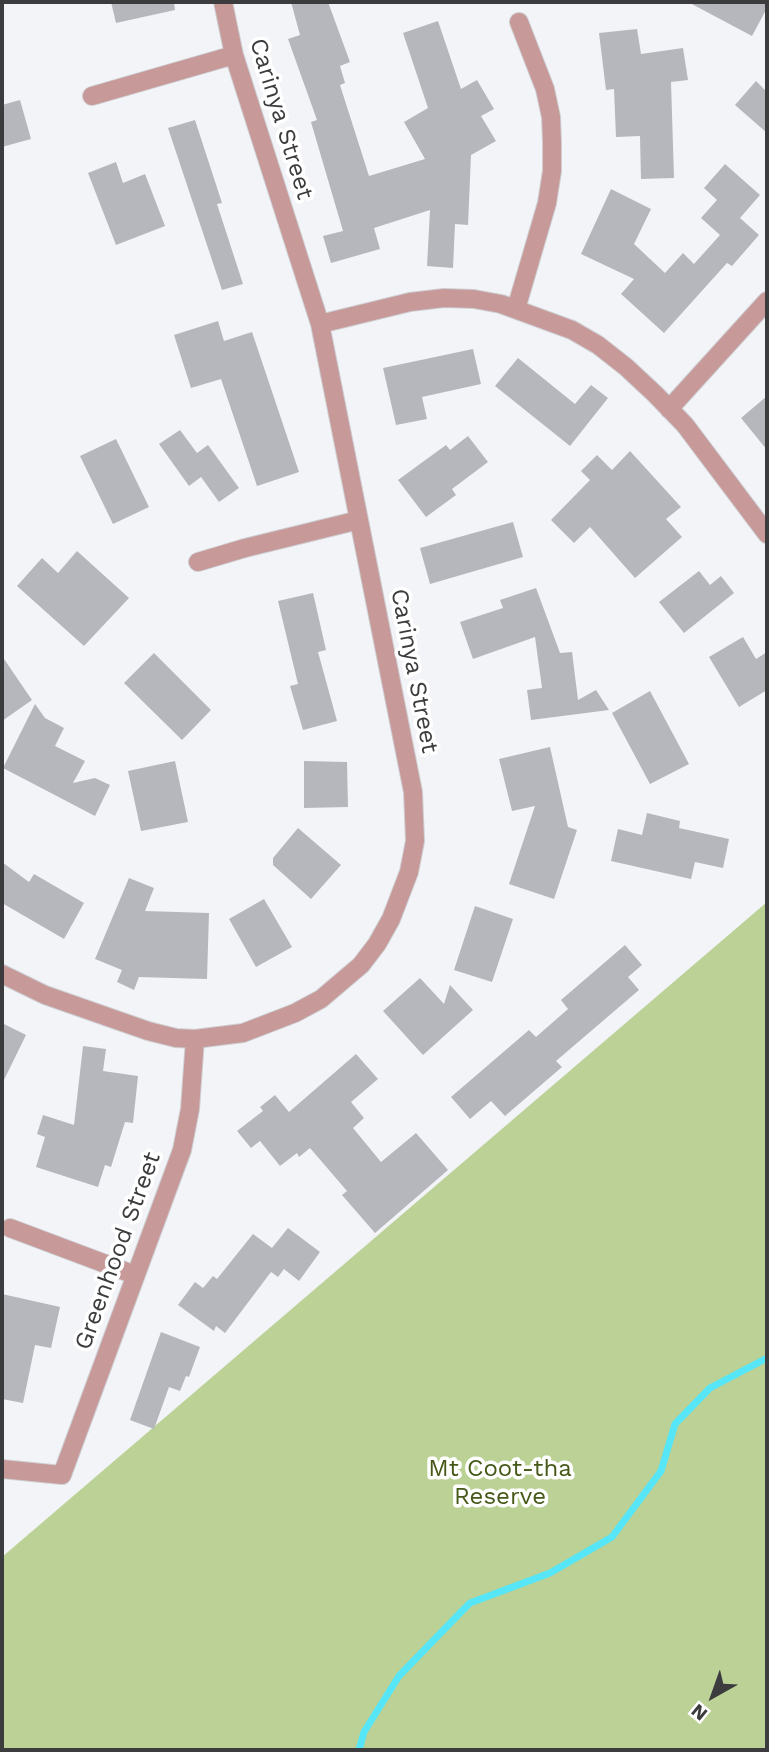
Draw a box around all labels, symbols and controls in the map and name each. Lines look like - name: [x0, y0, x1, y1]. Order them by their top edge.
- street label: Carinya Street: [243, 35, 319, 203]
- street label: Carinya Street: [384, 586, 444, 756]
- street label: Greenhood Street: [69, 1148, 167, 1354]
- park label: Mt Coot-tha Reserve: [428, 1455, 572, 1511]
- north arrow: [678, 1661, 748, 1731]
- text: N: [686, 1699, 712, 1726]

